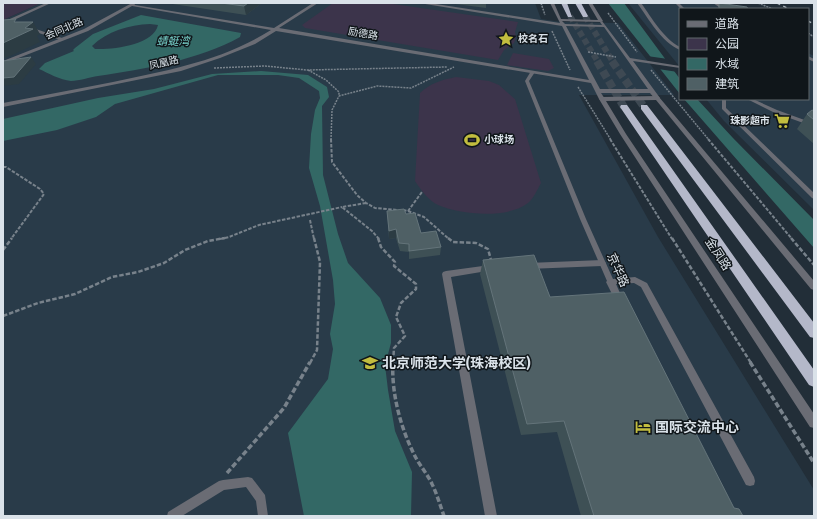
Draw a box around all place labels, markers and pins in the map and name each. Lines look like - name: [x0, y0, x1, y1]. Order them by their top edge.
- place icon: 校名石: [497, 30, 515, 48]
- place label: 校名石: [518, 32, 548, 45]
- supermarket icon: 珠影超市: [773, 112, 791, 130]
- place label: 珠影超市: [730, 115, 770, 127]
- sports icon: 小球场: [463, 131, 481, 149]
- place label: 小球场: [484, 134, 514, 146]
- school or university icon: 北京师范大学(珠海校区): [361, 354, 379, 372]
- place label: 北京师范大学(珠海校区): [382, 355, 530, 372]
- hotel icon: 国际交流中心: [634, 418, 652, 436]
- place label: 国际交流中心: [655, 419, 739, 436]

